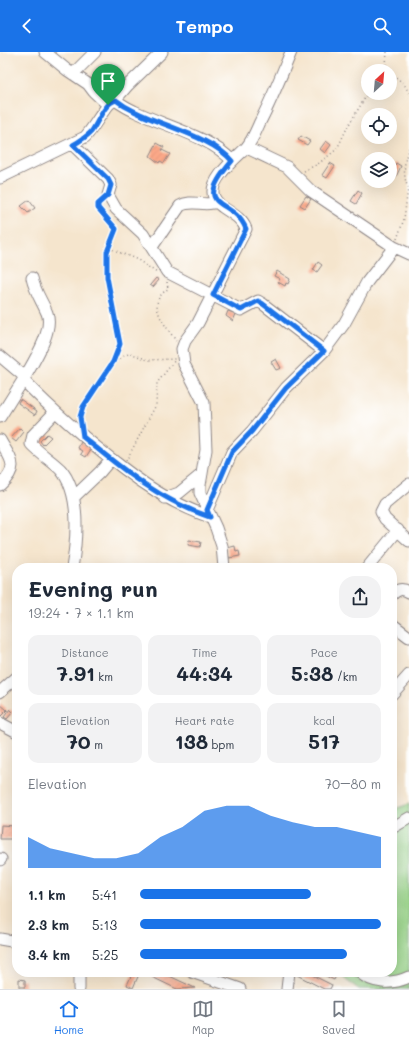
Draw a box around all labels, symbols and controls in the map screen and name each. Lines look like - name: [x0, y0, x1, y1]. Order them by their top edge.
- text: Tempo: [176, 14, 233, 38]
- icon: back: [16, 15, 38, 37]
- icon: search: [371, 15, 393, 37]
- pin: [91, 64, 125, 105]
- north arrow: [361, 64, 397, 100]
- map controls: [361, 64, 397, 188]
- icon: arrive: [97, 70, 119, 92]
- button: locate: [361, 108, 397, 144]
- button: layers: [361, 152, 397, 188]
- text: Evening run: [28, 574, 158, 603]
- button: share: [339, 576, 381, 618]
- text: 19:24 · 7 × 1.1 km: [28, 604, 134, 621]
- text: Distance: [61, 645, 109, 660]
- text: Time: [192, 645, 217, 660]
- text: Pace: [311, 645, 338, 660]
- text: 7.91: [57, 660, 95, 686]
- text: 44:34: [176, 660, 233, 686]
- text: 5:38: [291, 660, 333, 686]
- text: km: [95, 669, 113, 684]
- text: /km: [333, 669, 357, 684]
- text: Elevation: [60, 713, 110, 728]
- text: Heart rate: [175, 713, 234, 728]
- text: kcal: [313, 713, 335, 728]
- text: 70: [67, 728, 91, 754]
- text: 138: [175, 728, 208, 754]
- text: 517: [308, 728, 340, 754]
- text: m: [91, 737, 103, 752]
- text: bpm: [208, 737, 234, 752]
- text: Elevation: [28, 775, 86, 792]
- text: 70–80 m: [325, 775, 381, 792]
- text: 1.1 km: [28, 886, 66, 903]
- text: 5:41: [92, 886, 117, 903]
- text: 2.3 km: [28, 916, 69, 933]
- text: 5:13: [92, 916, 117, 933]
- text: 3.4 km: [28, 946, 70, 963]
- text: 5:25: [92, 946, 118, 963]
- tab: Home: [54, 998, 84, 1037]
- tab: Map: [192, 998, 214, 1037]
- tab: Saved: [322, 998, 355, 1037]

